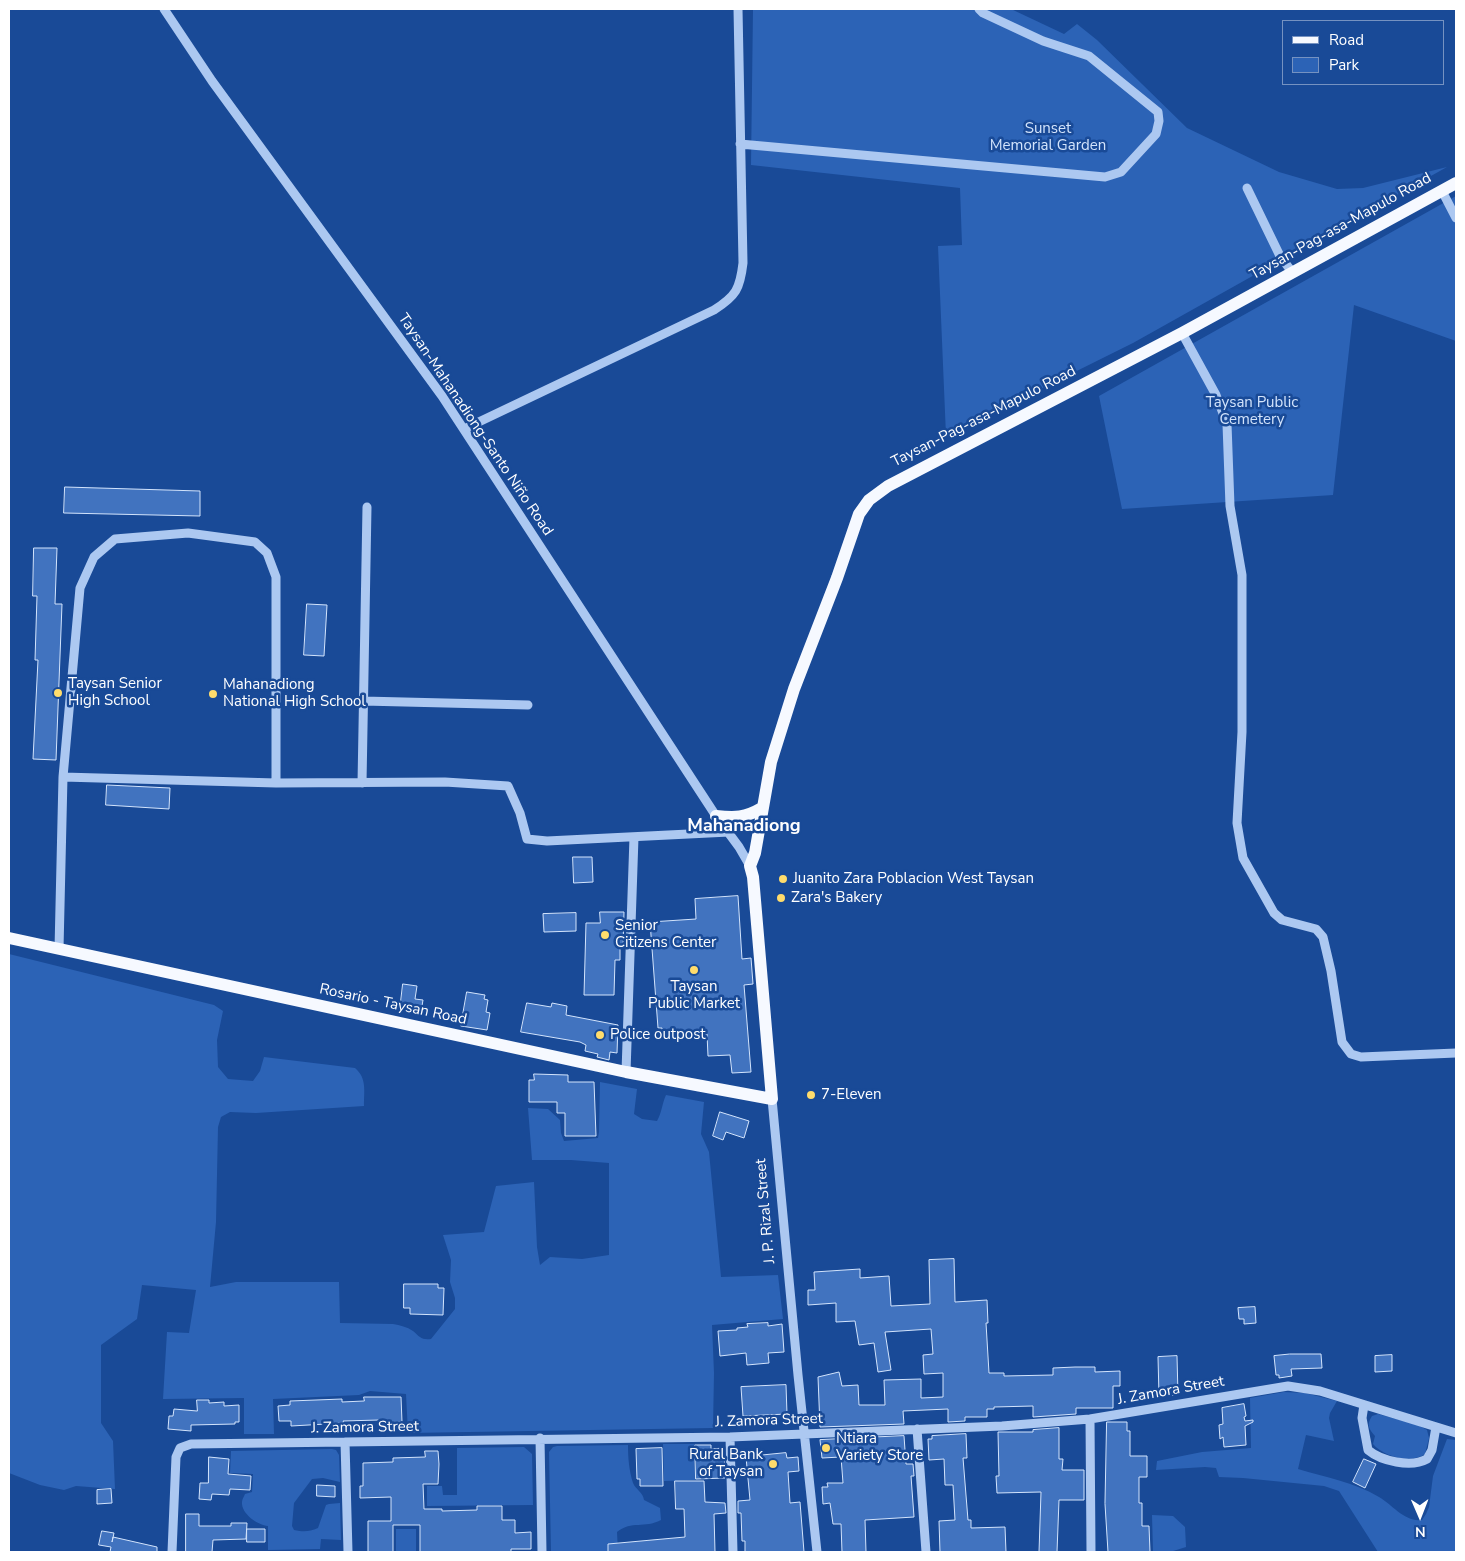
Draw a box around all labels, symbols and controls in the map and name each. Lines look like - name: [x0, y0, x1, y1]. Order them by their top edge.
- legend: [1282, 20, 1445, 85]
- text: Road: [1329, 30, 1364, 50]
- text: Park: [1329, 55, 1359, 75]
- park label: Sunset Memorial Garden: [990, 120, 1106, 155]
- street label: Taysan-Pag-asa-Mapulo Road: [1247, 170, 1435, 284]
- street label: Taysan-Mahanadiong-Santo Niño Road: [394, 310, 556, 540]
- street label: Taysan-Pag-asa-Mapulo Road: [889, 363, 1079, 471]
- park label: Taysan Public Cemetery: [1206, 394, 1298, 429]
- place label: Taysan Senior High School: [68, 675, 162, 710]
- place label: Mahanadiong National High School: [223, 676, 366, 711]
- marker: Taysan Senior High School: [52, 687, 64, 699]
- marker: Mahanadiong National High School: [207, 688, 219, 700]
- district label: Mahanadiong: [687, 816, 801, 838]
- place label: Juanito Zara Poblacion West Taysan: [793, 870, 1034, 888]
- marker: Juanito Zara Poblacion West Taysan: [777, 873, 789, 885]
- place label: Zara's Bakery: [791, 889, 882, 907]
- marker: Zara's Bakery: [775, 892, 787, 904]
- place label: Senior Citizens Center: [615, 917, 716, 952]
- marker: Senior Citizens Center: [599, 929, 611, 941]
- marker: Taysan Public Market: [688, 964, 700, 976]
- place label: Taysan Public Market: [648, 978, 740, 1013]
- street label: Rosario - Taysan Road: [318, 981, 468, 1029]
- place label: Police outpost: [610, 1026, 706, 1044]
- marker: Police outpost: [594, 1029, 606, 1041]
- place label: 7-Eleven: [821, 1086, 881, 1104]
- marker: 7-Eleven: [805, 1089, 817, 1101]
- street label: J. P. Rizal Street: [752, 1158, 780, 1264]
- street label: J. Zamora Street: [1116, 1373, 1226, 1409]
- street label: J. Zamora Street: [715, 1410, 823, 1432]
- street label: J. Zamora Street: [311, 1418, 419, 1438]
- place label: Ntiara Variety Store: [836, 1430, 923, 1465]
- marker: Ntiara Variety Store: [820, 1442, 832, 1454]
- place label: Rural Bank of Taysan: [689, 1446, 763, 1481]
- marker: Rural Bank of Taysan: [767, 1458, 779, 1470]
- north arrow: [1395, 1491, 1445, 1541]
- text: N: [1415, 1522, 1426, 1541]

